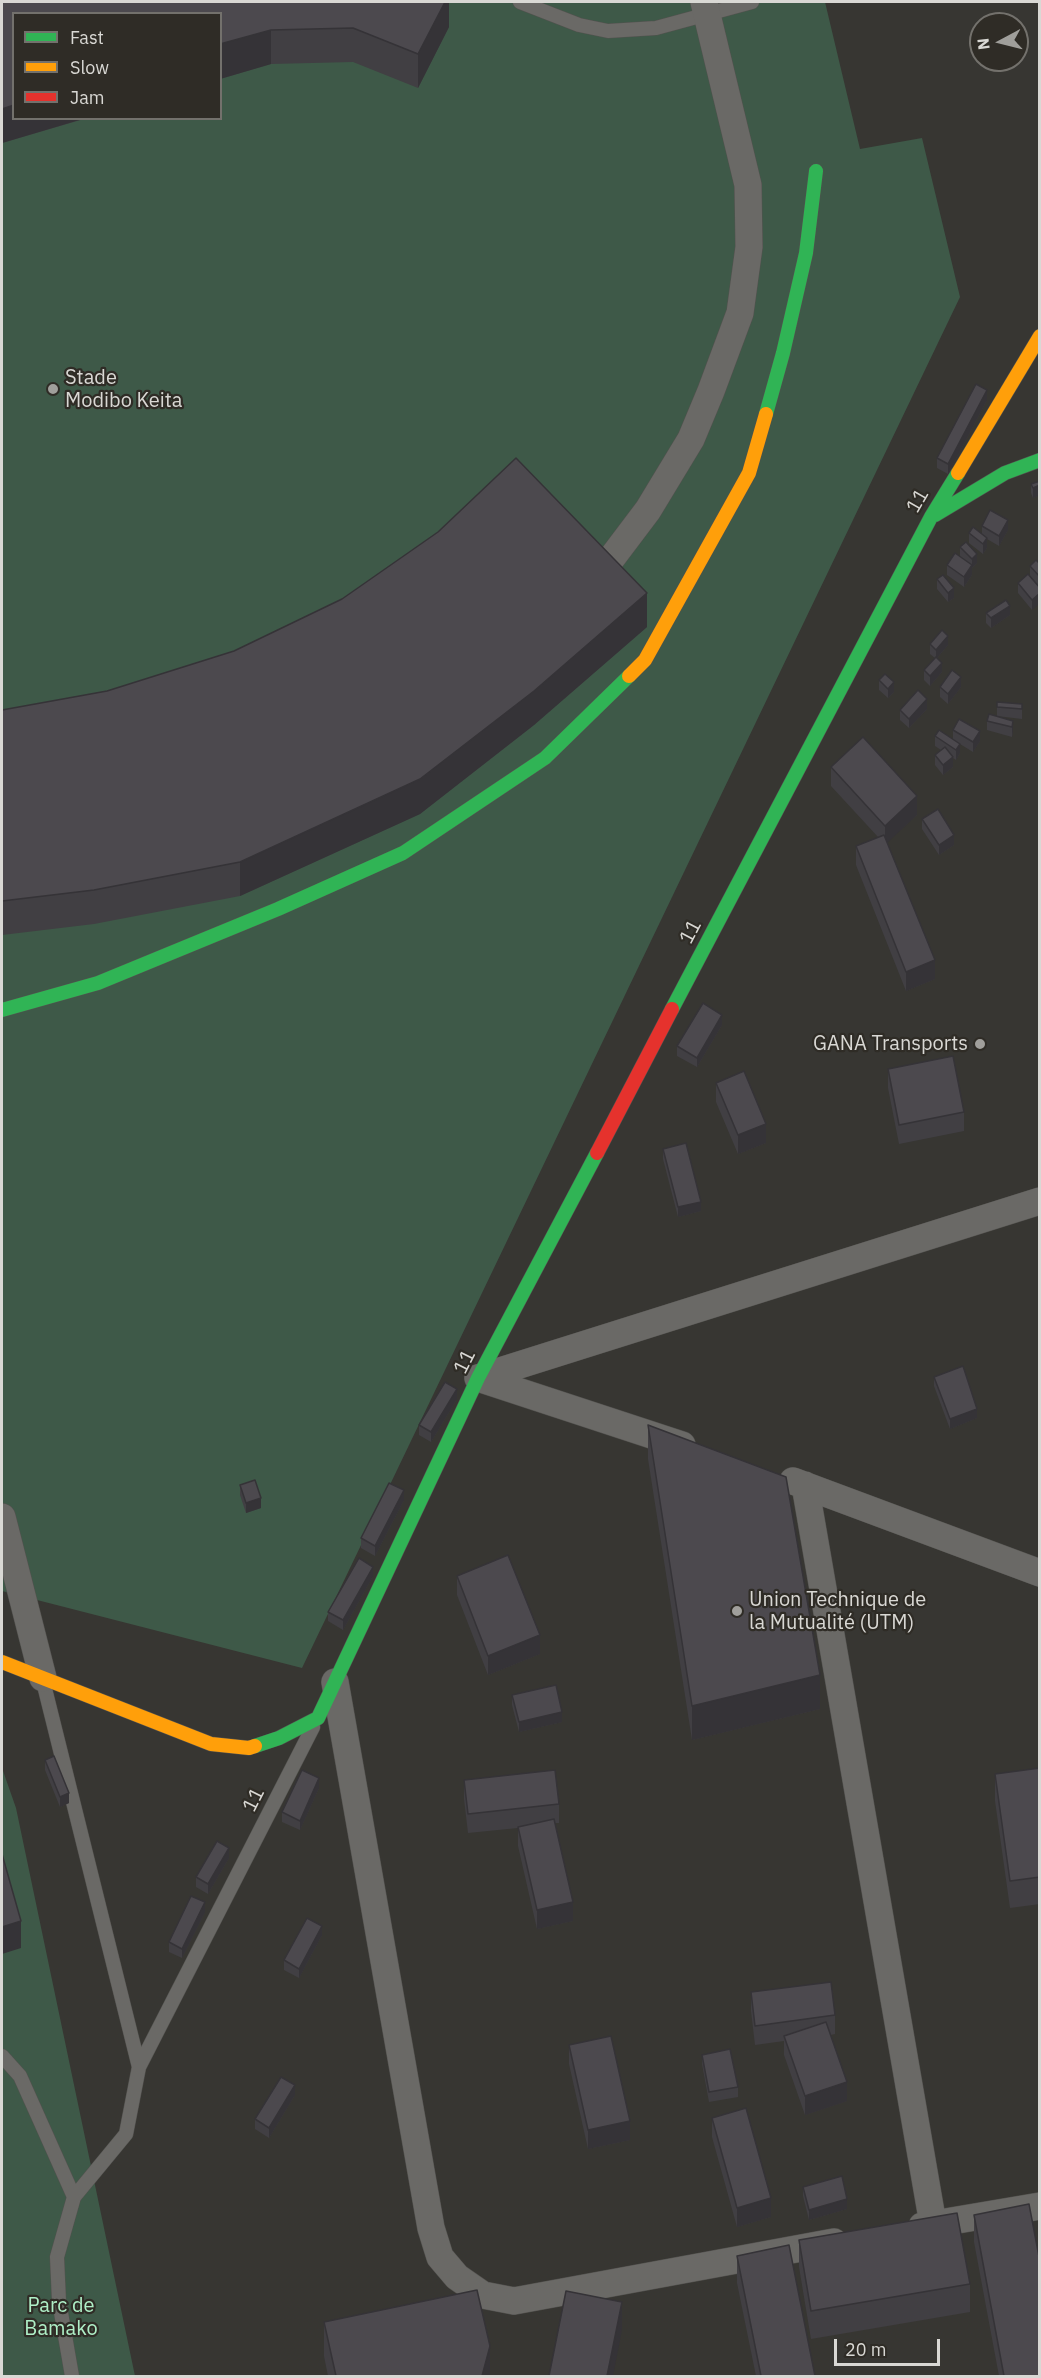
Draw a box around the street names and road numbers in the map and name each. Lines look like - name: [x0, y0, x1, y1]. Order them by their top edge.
- street label: 11: [902, 485, 934, 517]
- street label: 11: [675, 916, 707, 948]
- street label: 11: [449, 1346, 481, 1378]
- street label: 11: [238, 1784, 270, 1816]

